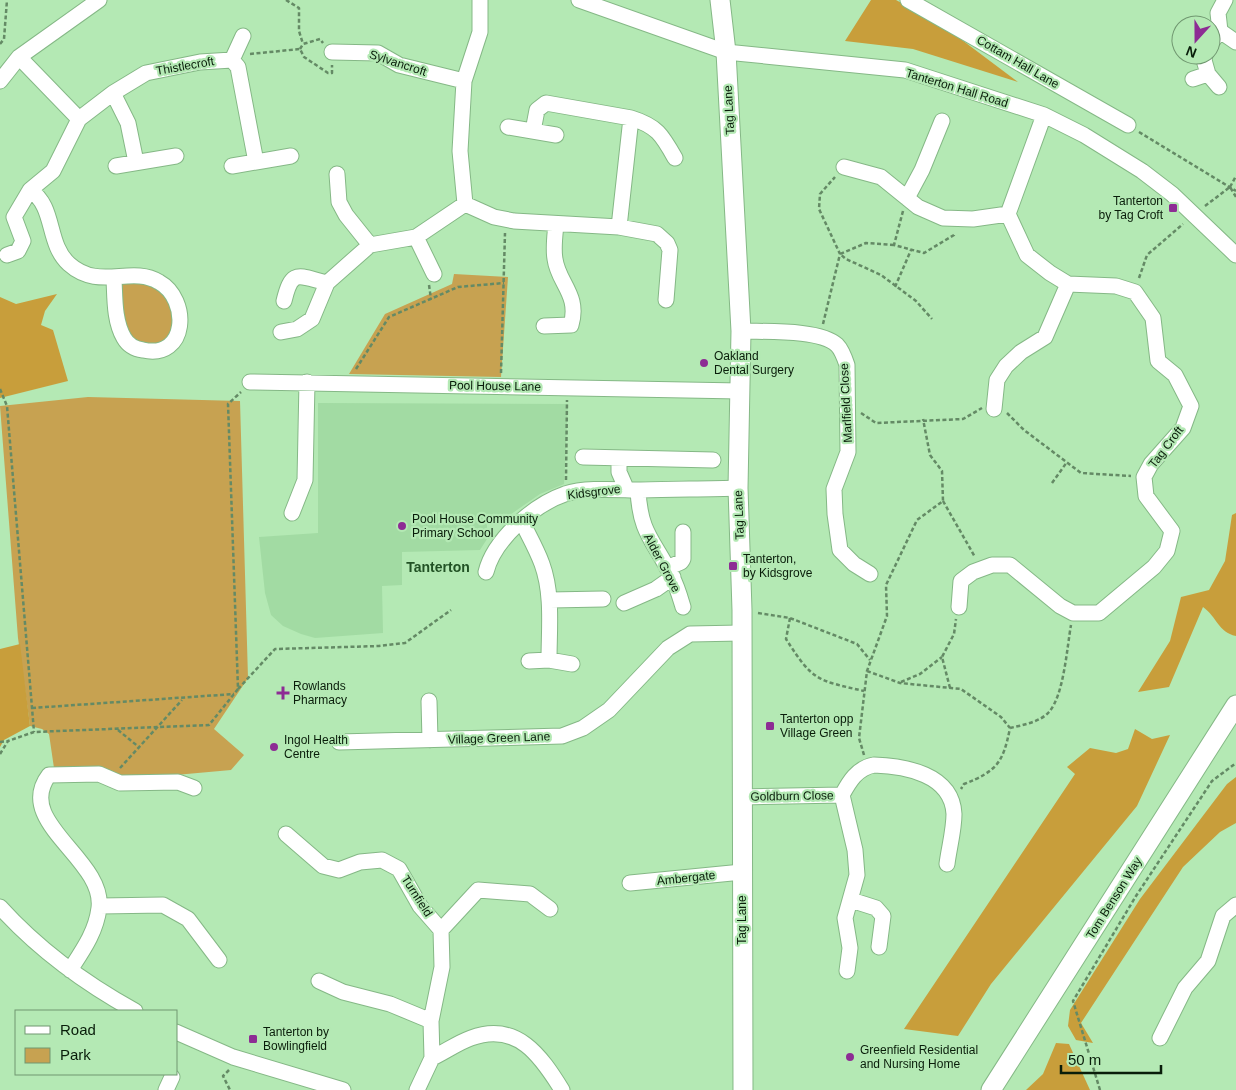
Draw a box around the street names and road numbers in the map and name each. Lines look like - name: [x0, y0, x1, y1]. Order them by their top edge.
- street label: Cottam Hall Lane: [974, 33, 1062, 91]
- street label: Sylvancroft: [368, 47, 429, 79]
- street label: Thistlecroft: [155, 54, 216, 78]
- street label: Tanterton Hall Road: [904, 66, 1010, 110]
- street label: Tag Lane: [721, 85, 737, 135]
- street label: Marlfield Close: [837, 363, 855, 443]
- street label: Pool House Lane: [449, 378, 541, 394]
- street label: Tag Croft: [1146, 423, 1187, 471]
- street label: Kidsgrove: [567, 482, 622, 502]
- street label: Tag Lane: [731, 490, 747, 540]
- street label: Alder Grove: [641, 531, 683, 595]
- street label: Village Green Lane: [448, 729, 551, 747]
- street label: Goldburn Close: [750, 788, 834, 804]
- street label: Tom Benson Way: [1083, 855, 1145, 941]
- street label: Ambergate: [656, 868, 716, 888]
- street label: Turnfield: [399, 873, 435, 919]
- street label: Tag Lane: [735, 895, 749, 945]

